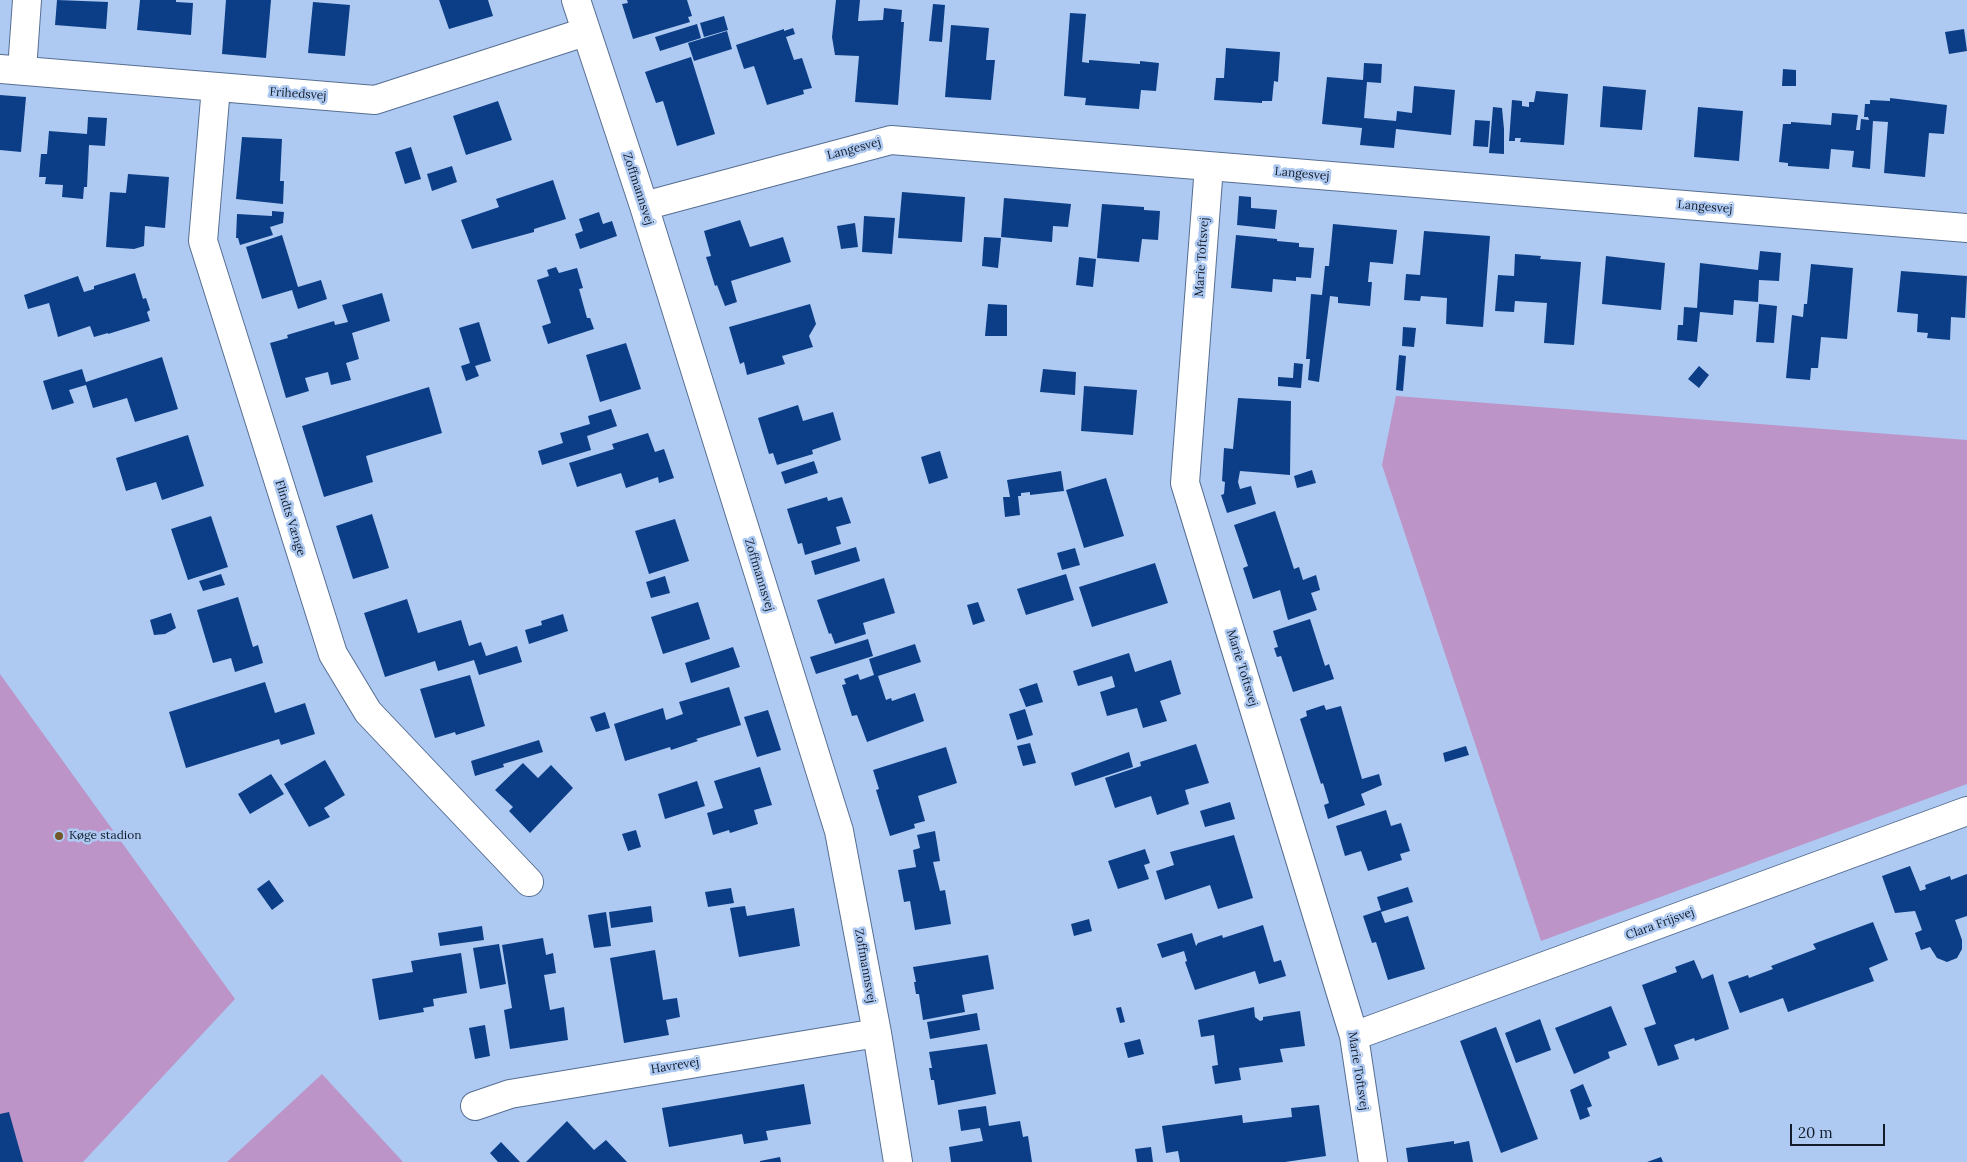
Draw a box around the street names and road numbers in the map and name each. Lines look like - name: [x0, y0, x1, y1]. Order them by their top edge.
- street label: Frihedsvej: [269, 85, 327, 103]
- street label: Langesvej: [826, 135, 882, 163]
- street label: Zoffmannsvej: [620, 151, 656, 227]
- street label: Langesvej: [1274, 164, 1330, 184]
- street label: Langesvej: [1677, 197, 1733, 217]
- street label: Marie Toftsvej: [1192, 217, 1212, 297]
- street label: Flindts Vænge: [272, 479, 308, 557]
- street label: Zoffmannsvej: [741, 537, 777, 613]
- street label: Marie Toftsvej: [1223, 628, 1261, 708]
- street label: Clara Frijsvej: [1624, 905, 1696, 943]
- street label: Zoffmannsvej: [851, 928, 879, 1004]
- street label: Marie Toftsvej: [1345, 1031, 1371, 1111]
- street label: Havrevej: [650, 1055, 700, 1077]

